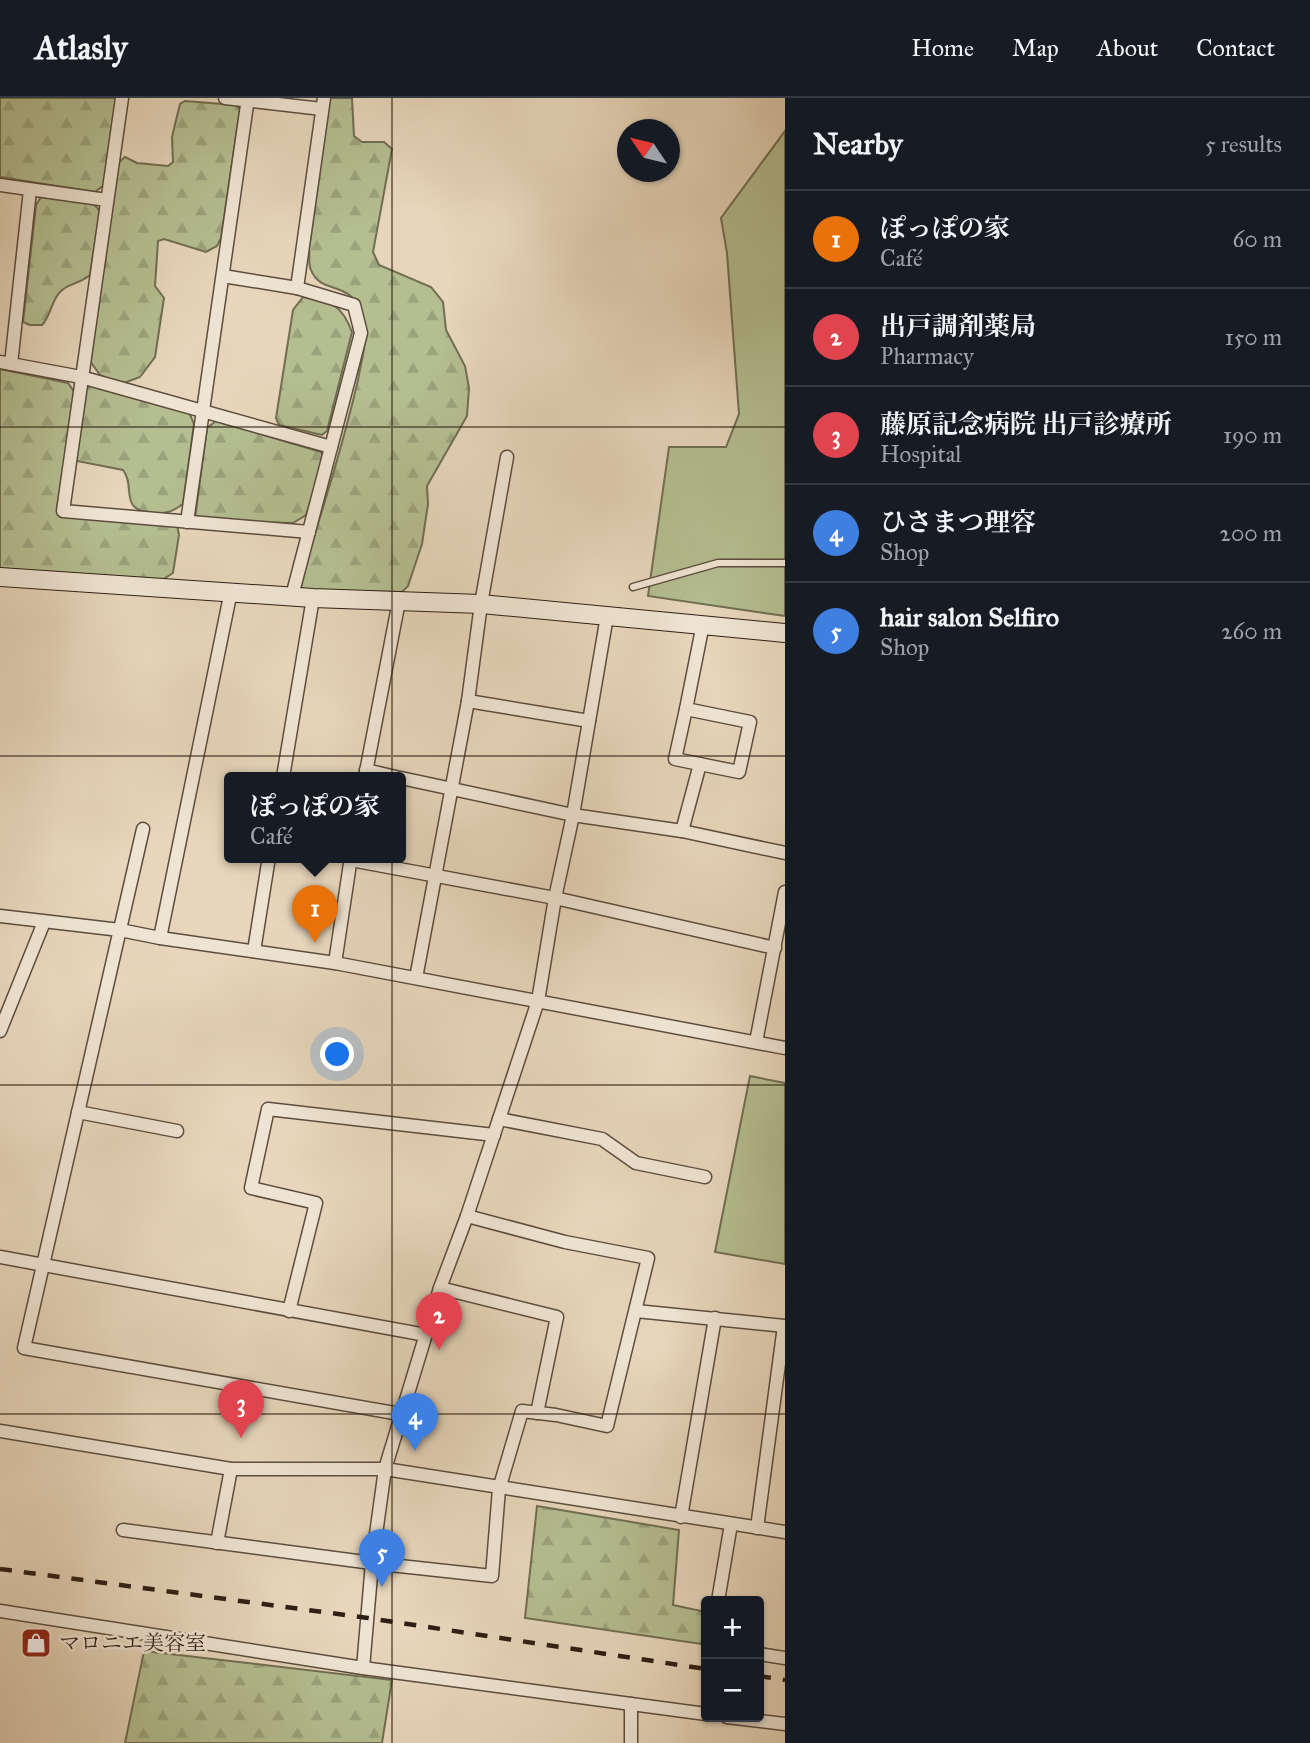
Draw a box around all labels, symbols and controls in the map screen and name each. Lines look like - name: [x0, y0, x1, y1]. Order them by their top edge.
- text: Atlasly: [35, 28, 127, 68]
- text: Home: [911, 33, 974, 63]
- text: Map: [1012, 33, 1059, 63]
- text: About: [1097, 33, 1158, 63]
- text: Contact: [1196, 33, 1275, 63]
- north arrow: [617, 119, 680, 182]
- text: Nearby: [813, 126, 903, 162]
- text: 5 results: [1205, 130, 1282, 158]
- text: ぽっぽの家: [880, 212, 1010, 244]
- text: 1: [831, 225, 841, 253]
- text: 60 m: [1233, 225, 1282, 253]
- text: Café: [880, 244, 923, 272]
- text: 出戸調剤薬局: [880, 310, 1036, 342]
- text: 2: [830, 323, 842, 351]
- text: 150 m: [1225, 323, 1282, 351]
- text: Pharmacy: [880, 342, 974, 370]
- text: 藤原記念病院 出戸診療所: [880, 408, 1172, 440]
- text: 3: [831, 421, 841, 449]
- text: 190 m: [1223, 421, 1282, 449]
- text: Hospital: [880, 440, 962, 468]
- text: ひさまつ理容: [880, 506, 1036, 538]
- text: 4: [830, 519, 842, 547]
- text: 200 m: [1220, 519, 1282, 547]
- text: Shop: [880, 538, 929, 566]
- text: hair salon Selfiro: [880, 601, 1059, 633]
- text: 5: [831, 617, 841, 645]
- text: 260 m: [1221, 617, 1282, 645]
- text: Shop: [880, 633, 929, 661]
- popup: [224, 772, 406, 863]
- text: ぽっぽの家: [250, 790, 380, 822]
- text: Café: [250, 822, 293, 850]
- pin: 1: [292, 885, 338, 943]
- your location: [320, 1037, 354, 1071]
- pin: 2: [416, 1292, 462, 1350]
- pin: 3: [218, 1380, 264, 1438]
- pin: 4: [392, 1393, 438, 1451]
- pin: 5: [359, 1529, 405, 1587]
- map controls: [701, 1596, 764, 1722]
- button: +: [701, 1596, 764, 1659]
- shop icon: マロニエ美容室: [19, 1626, 53, 1660]
- place label: マロニエ美容室: [59, 1630, 206, 1656]
- button: −: [701, 1659, 764, 1722]

